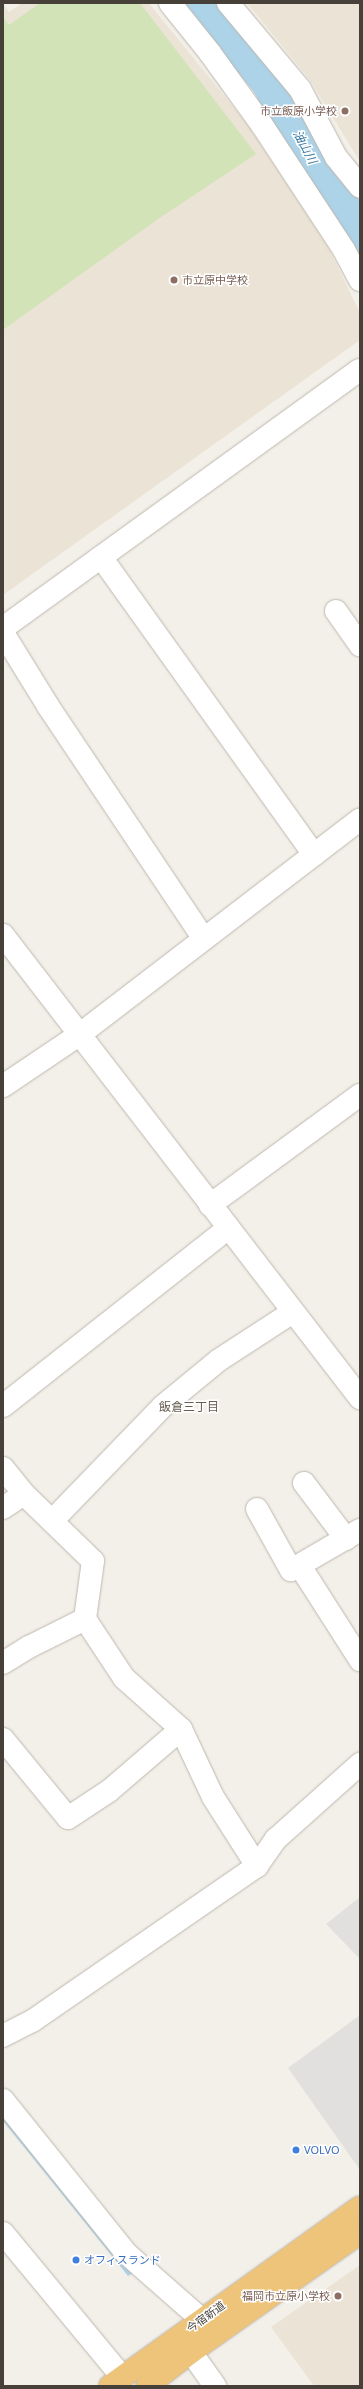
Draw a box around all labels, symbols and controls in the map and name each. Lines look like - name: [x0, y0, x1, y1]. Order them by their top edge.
- place label: 市立飯原小学校: [260, 104, 337, 118]
- marker: 市立飯原小学校: [340, 106, 350, 116]
- water label: 油山川: [290, 128, 320, 166]
- place label: 市立原中学校: [182, 273, 248, 287]
- marker: 市立原中学校: [169, 275, 179, 285]
- district label: 飯倉三丁目: [159, 1400, 219, 1414]
- place label: VOLVO: [304, 2143, 340, 2157]
- marker: VOLVO: [291, 2145, 301, 2155]
- place label: オフィスランド: [84, 2253, 161, 2267]
- marker: オフィスランド: [71, 2255, 81, 2265]
- place label: 福岡市立原小学校: [242, 2289, 330, 2303]
- marker: 福岡市立原小学校: [333, 2291, 343, 2301]
- street label: 今宿新道: [184, 2299, 228, 2335]

